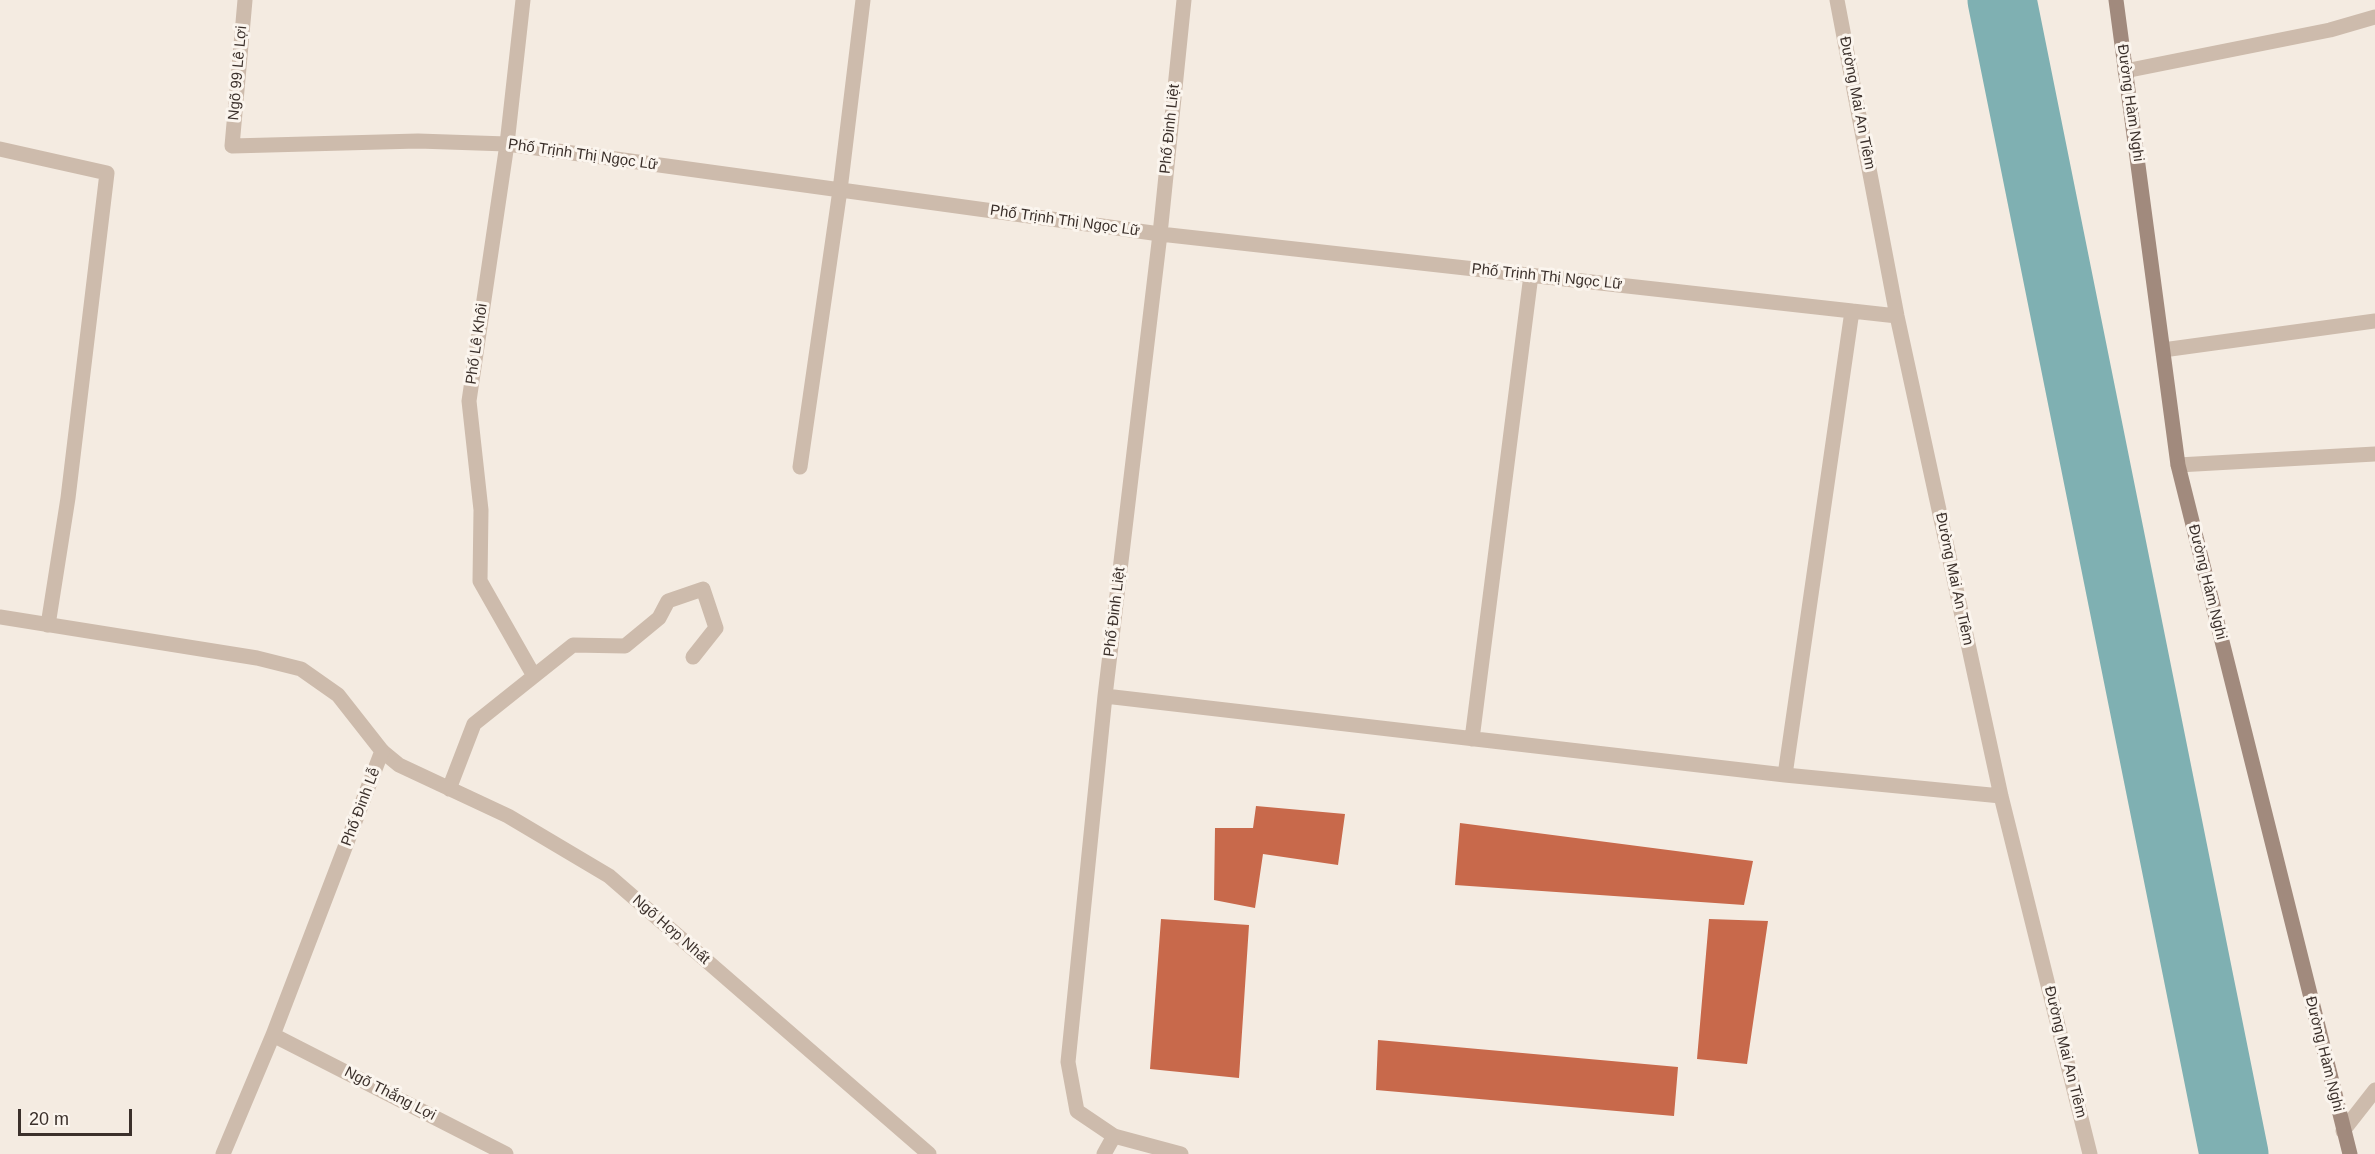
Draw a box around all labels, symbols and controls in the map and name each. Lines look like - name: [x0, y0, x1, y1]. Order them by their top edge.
- street label: Ngõ 99 Lê Lợi: [225, 25, 251, 121]
- street label: Đường Mai An Tiêm: [1835, 35, 1879, 171]
- street label: Đường Hàm Nghi: [2113, 43, 2147, 163]
- street label: Phố Đinh Liệt: [1156, 83, 1184, 175]
- street label: Phố Trịnh Thị Ngọc Lữ: [507, 136, 659, 174]
- street label: Phố Trịnh Thị Ngọc Lữ: [989, 202, 1141, 240]
- street label: Phố Trịnh Thị Ngọc Lữ: [1471, 260, 1623, 294]
- street label: Phố Lê Khôi: [462, 302, 492, 386]
- street label: Đường Mai An Tiêm: [1931, 511, 1977, 647]
- street label: Đường Hàm Nghi: [2184, 522, 2230, 642]
- street label: Phố Đinh Liệt: [1101, 566, 1129, 658]
- street label: Phố Đinh Lễ: [338, 765, 384, 849]
- street label: Ngõ Hợp Nhất: [629, 892, 713, 968]
- street label: Đường Mai An Tiêm: [2040, 984, 2090, 1120]
- street label: Đường Hàm Nghi: [2301, 994, 2347, 1114]
- street label: Ngõ Thắng Lợi: [341, 1063, 439, 1125]
- scale bar: [21, 1097, 135, 1135]
- text: 20 m: [29, 1109, 69, 1129]

